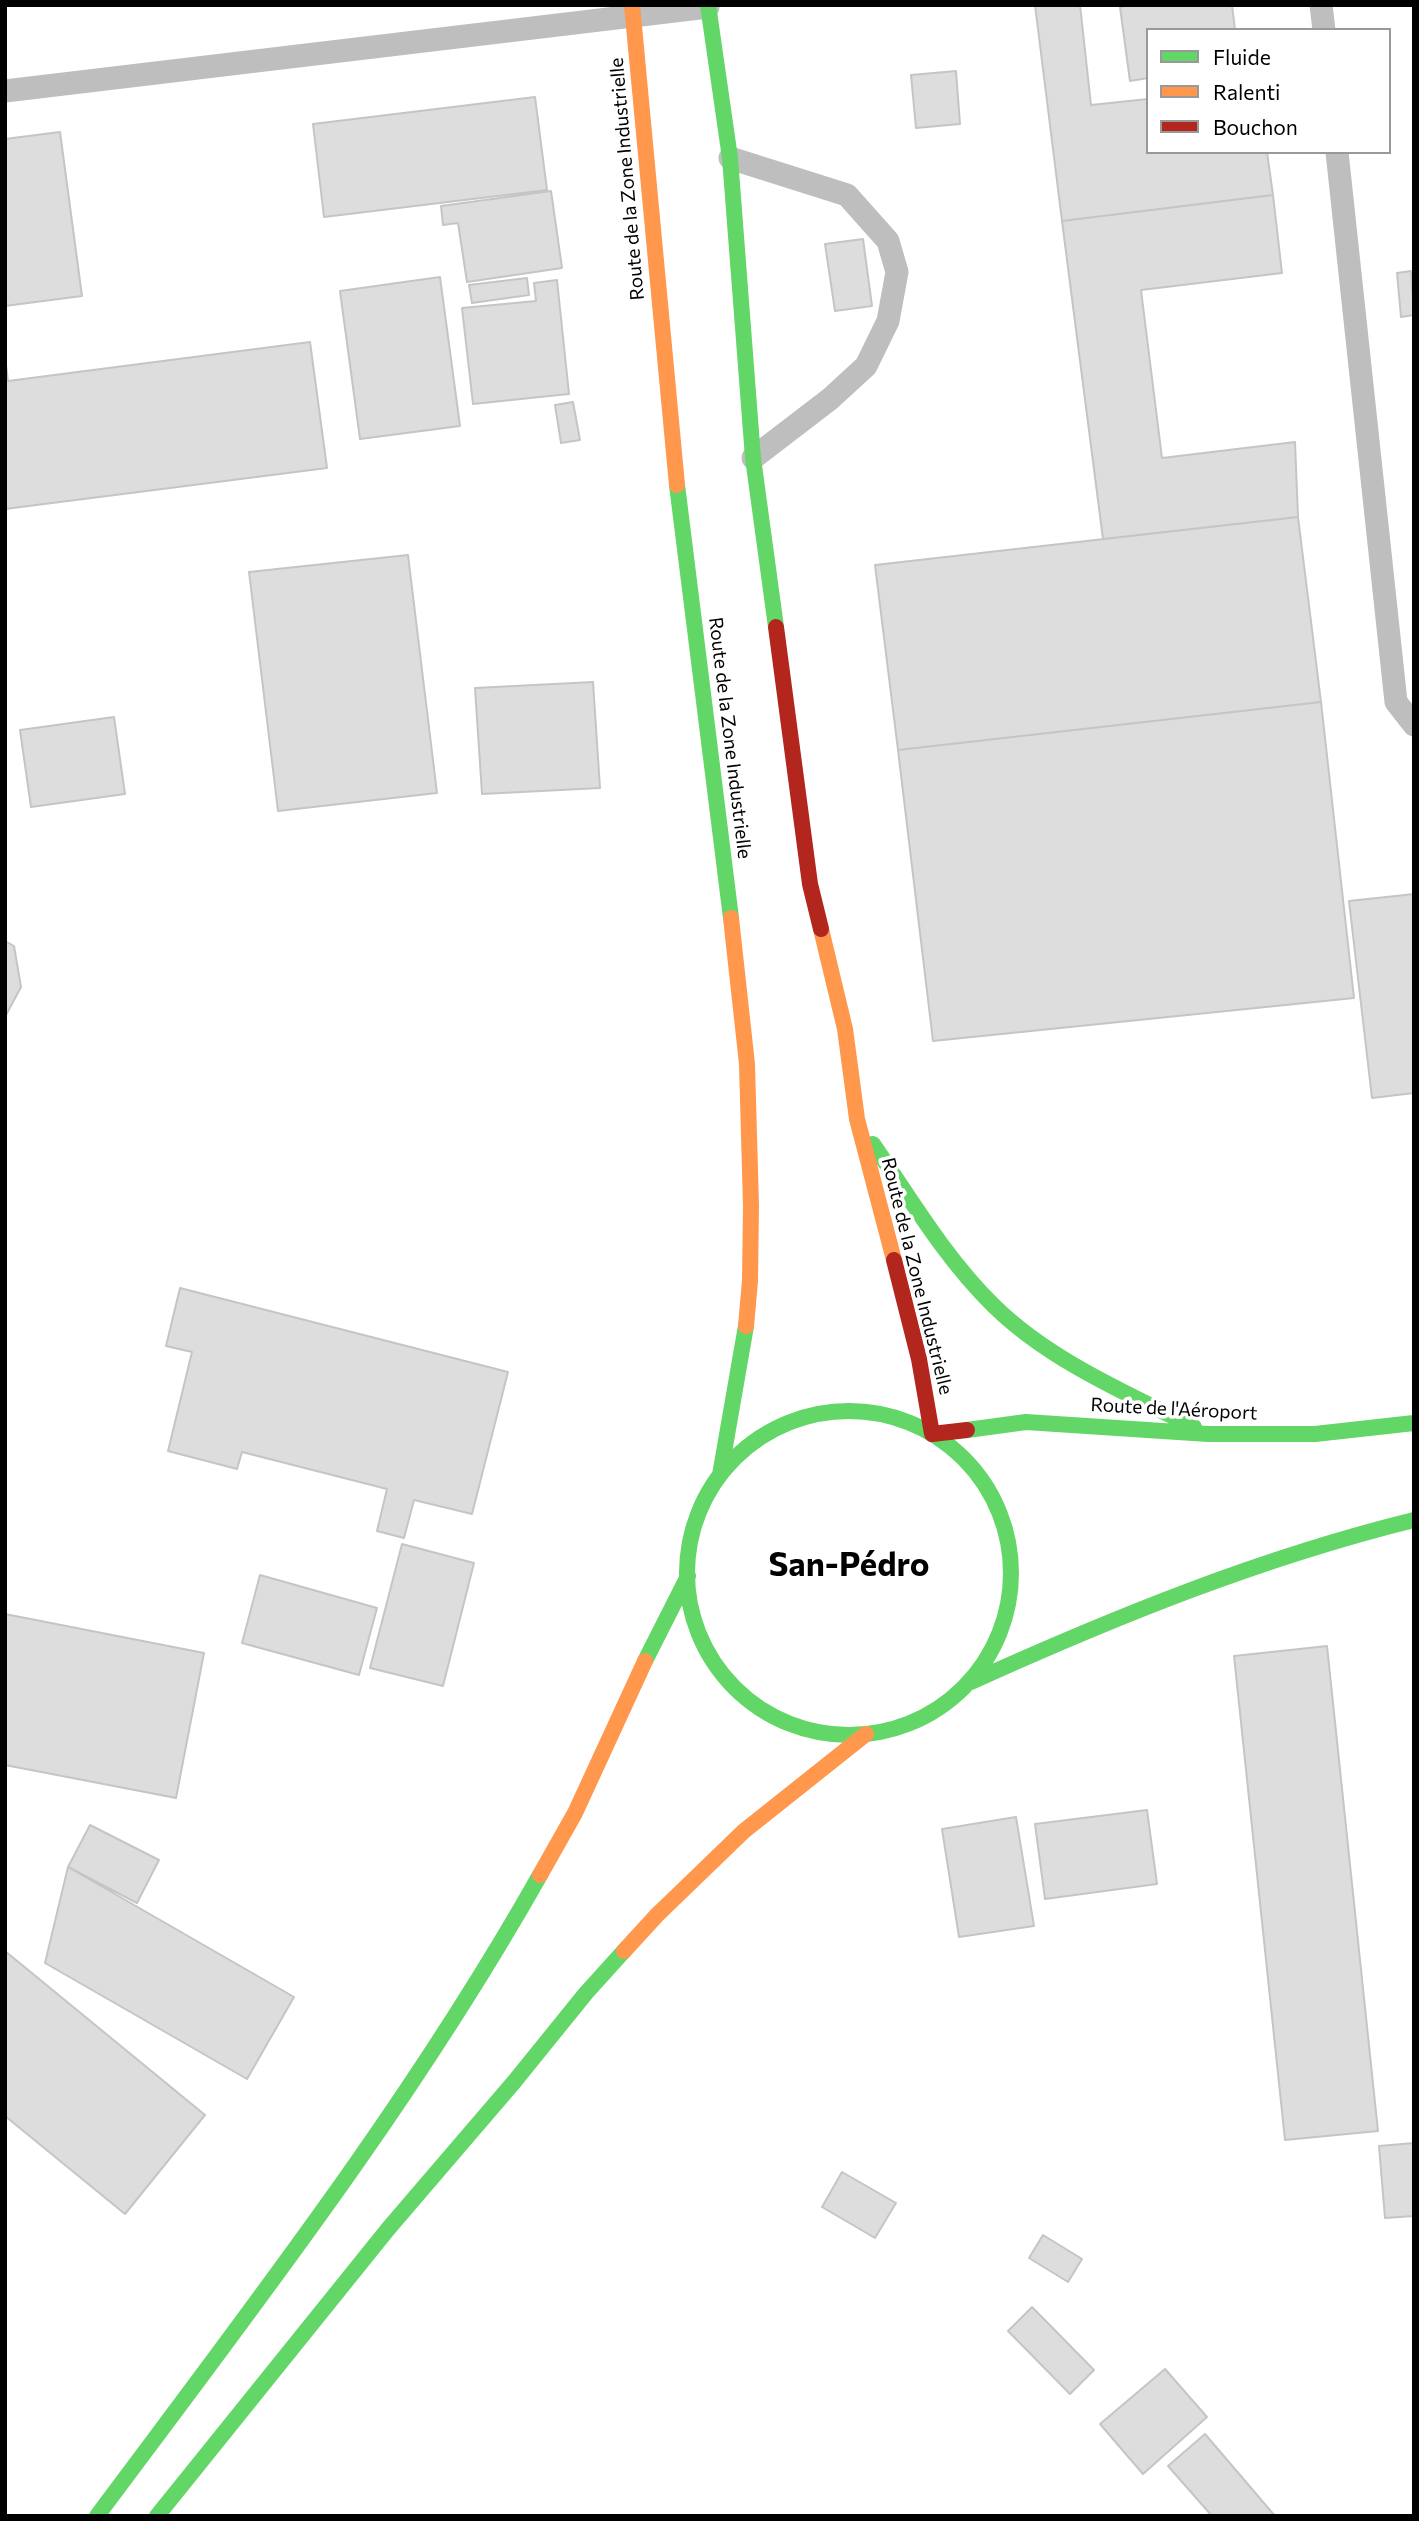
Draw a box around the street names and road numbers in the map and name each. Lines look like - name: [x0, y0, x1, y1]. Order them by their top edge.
- street label: Route de la Zone Industrielle: [605, 57, 649, 301]
- street label: Route de la Zone Industrielle: [704, 616, 756, 860]
- street label: Route de la Zone Industrielle: [876, 1155, 958, 1397]
- street label: Route de l'Aéroport: [1090, 1393, 1258, 1425]

